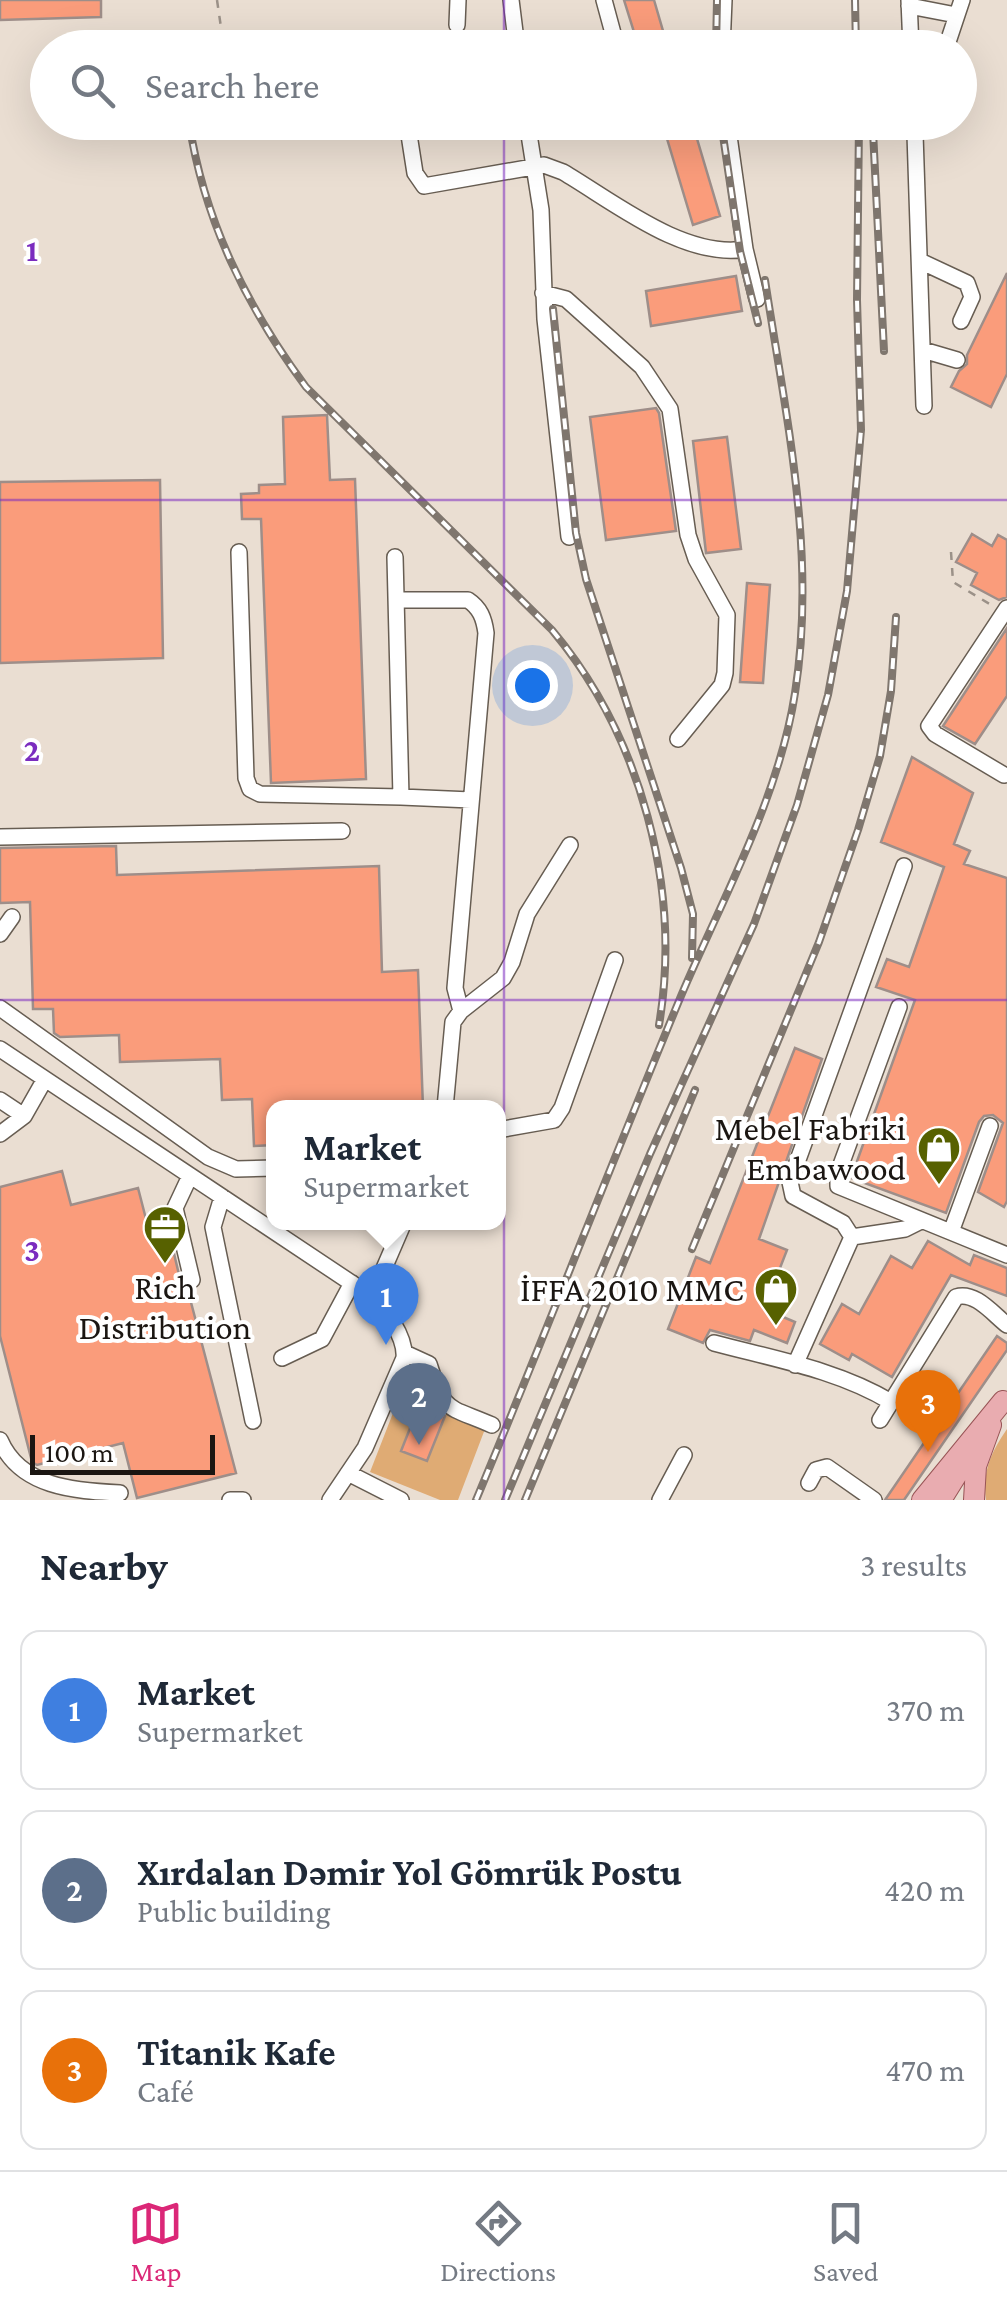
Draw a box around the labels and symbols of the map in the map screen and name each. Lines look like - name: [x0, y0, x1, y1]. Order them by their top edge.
- text: 1: [26, 232, 38, 268]
- your location: [507, 660, 558, 711]
- text: 2: [24, 732, 40, 768]
- place label: Mebel Fabriki Embawood: [714, 1109, 906, 1188]
- shop icon: Mebel Fabriki Embawood: [916, 1125, 962, 1186]
- office icon: Rich Distribution: [142, 1204, 188, 1265]
- text: 3: [24, 1232, 40, 1268]
- pin: 1: [354, 1262, 418, 1345]
- shop icon: İFFA 2010 MMC: [753, 1266, 799, 1327]
- place label: Rich Distribution: [79, 1268, 252, 1347]
- place label: İFFA 2010 MMC: [520, 1270, 744, 1309]
- pin: 2: [386, 1362, 452, 1445]
- pin: 3: [896, 1370, 960, 1452]
- scale bar: [30, 1430, 215, 1474]

